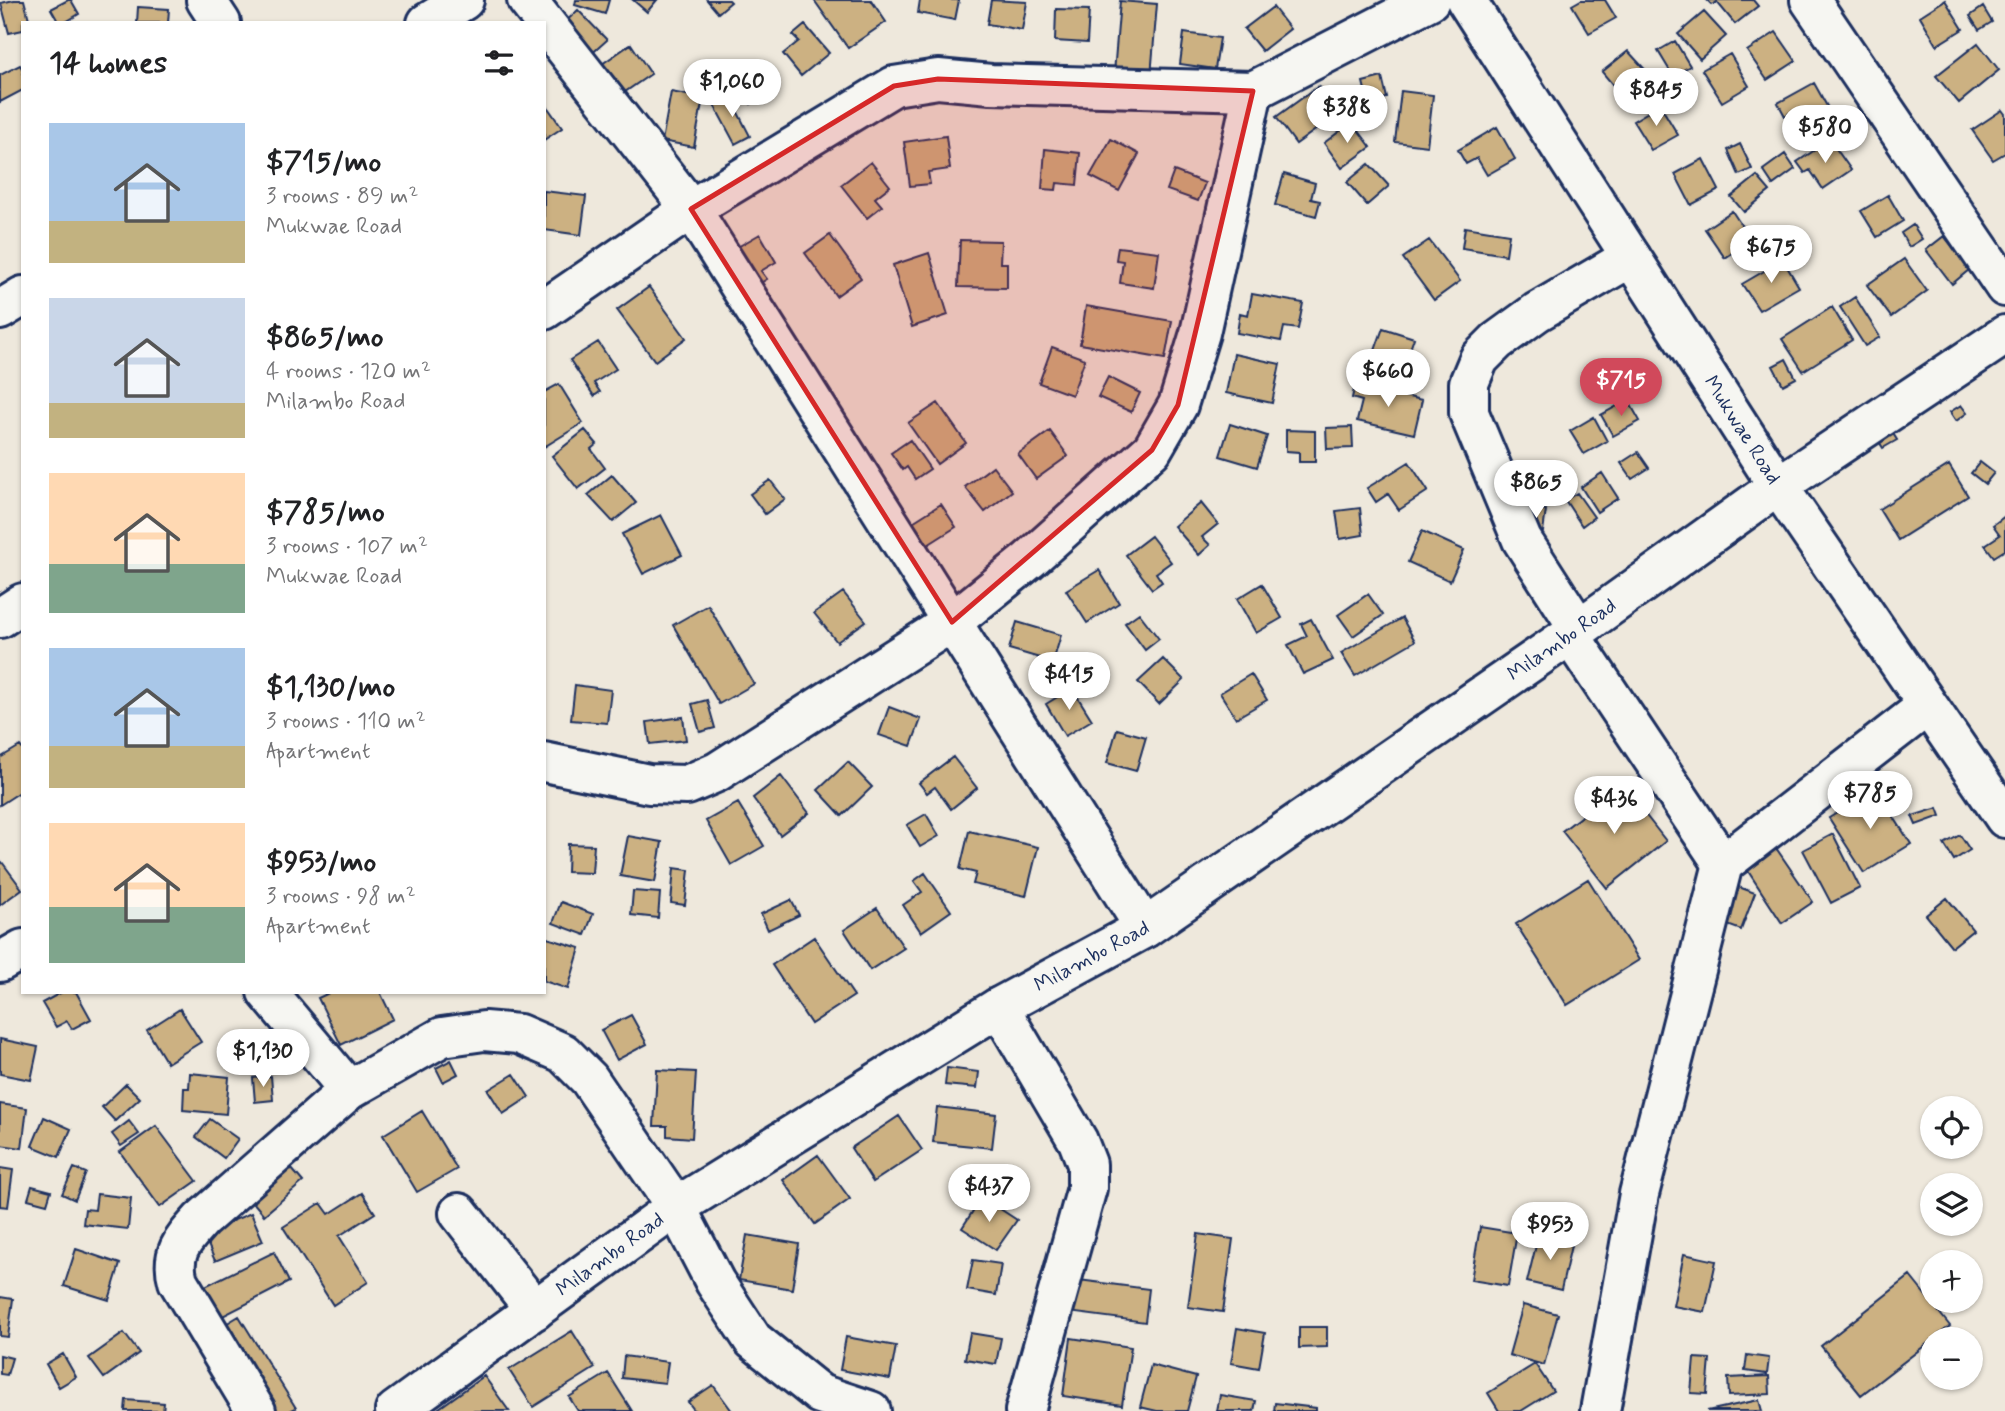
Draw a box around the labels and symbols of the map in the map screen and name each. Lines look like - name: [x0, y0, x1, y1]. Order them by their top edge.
- pin: $1,060: [675, 60, 789, 119]
- pin: $845: [1615, 68, 1697, 128]
- pin: $388: [1306, 86, 1388, 145]
- pin: $580: [1784, 106, 1866, 165]
- pin: $675: [1730, 226, 1812, 285]
- pin: $660: [1347, 350, 1429, 409]
- pin: $715: [1580, 358, 1662, 418]
- street label: Mukwae Road: [1697, 370, 1787, 490]
- pin: $865: [1495, 461, 1577, 520]
- street label: Milambo Road: [1502, 592, 1622, 688]
- pin: $415: [1028, 652, 1110, 712]
- pin: $785: [1829, 772, 1911, 831]
- pin: $436: [1573, 776, 1655, 836]
- street label: Milambo Road: [1029, 914, 1155, 999]
- pin: $1,130: [206, 1030, 320, 1089]
- pin: $437: [948, 1164, 1030, 1224]
- pin: $953: [1509, 1202, 1591, 1262]
- street label: Milambo Road: [550, 1206, 670, 1304]

